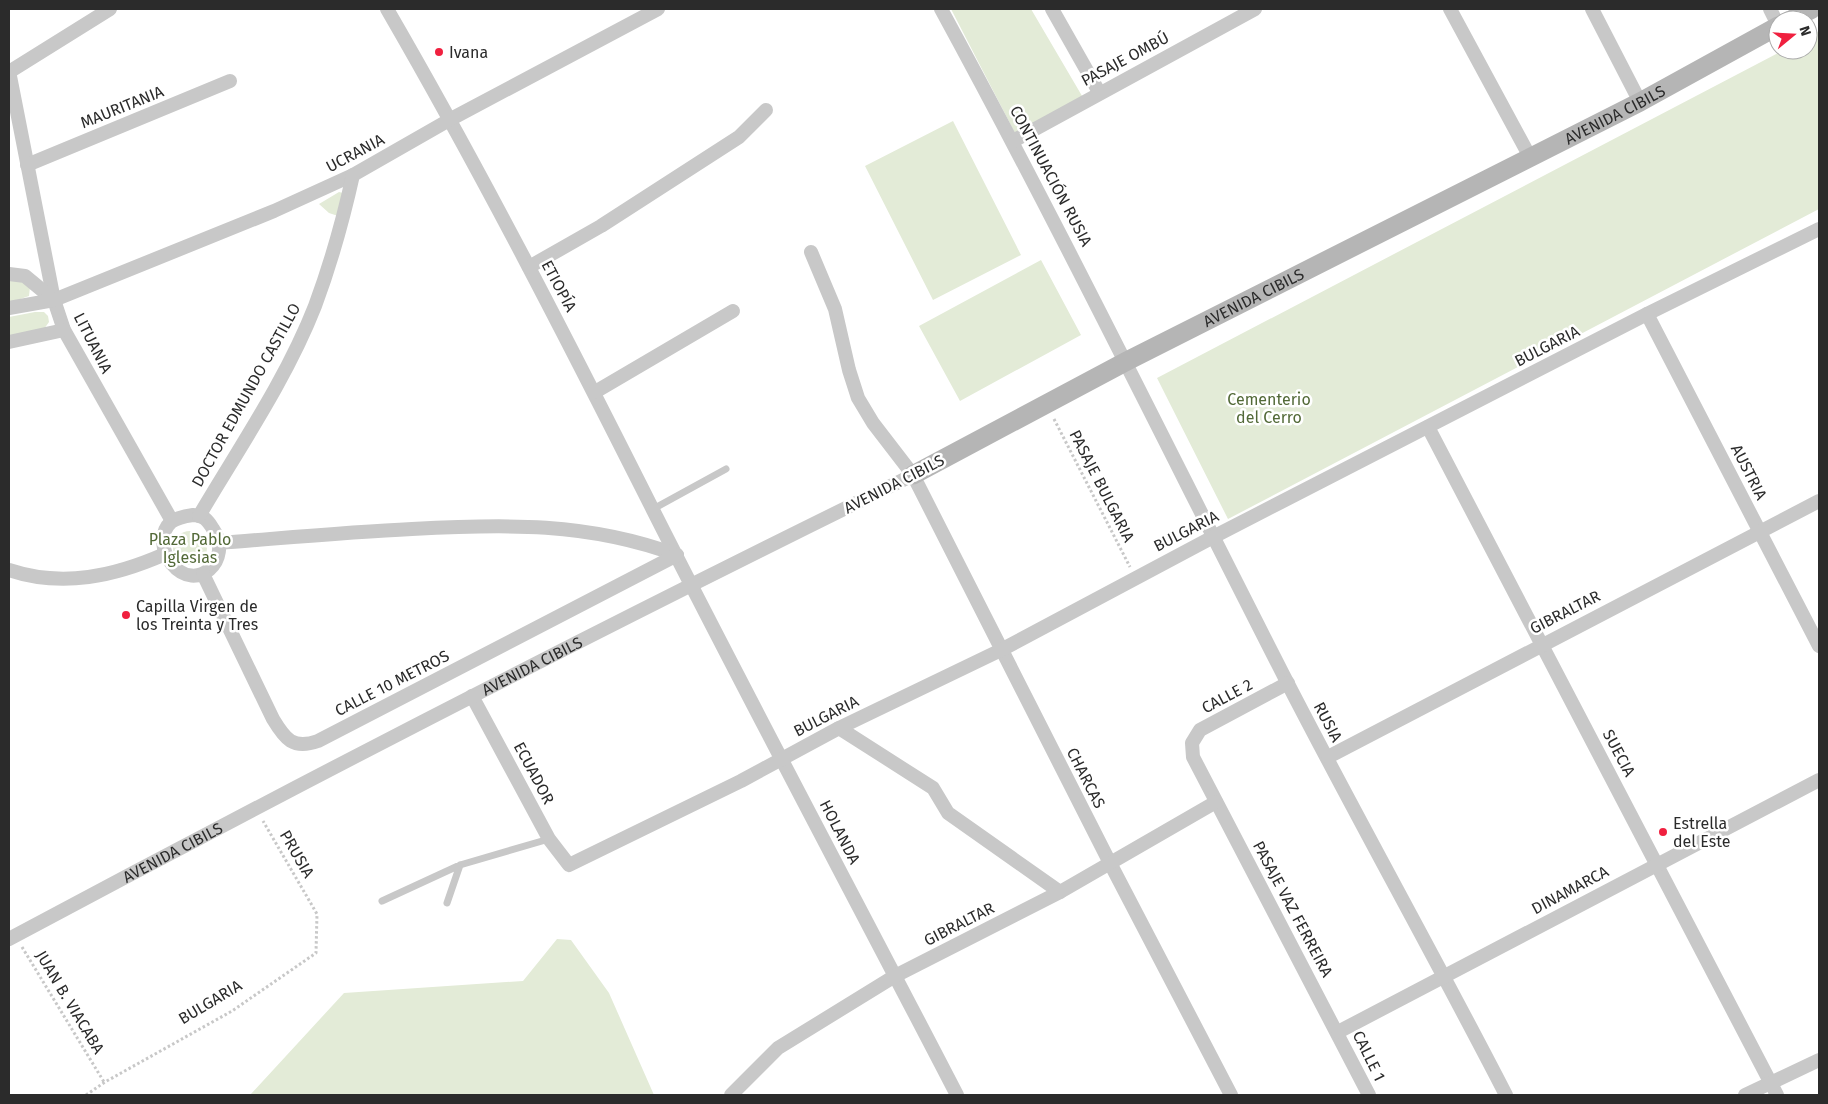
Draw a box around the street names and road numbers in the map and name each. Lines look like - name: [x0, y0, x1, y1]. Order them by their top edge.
- street label: PASAJE OMBÚ: [1077, 27, 1172, 90]
- street label: MAURITANIA: [78, 81, 167, 132]
- street label: AVENIDA CIBILS: [1561, 81, 1668, 148]
- street label: CONTINUACIÓN RUSIA: [1006, 102, 1097, 250]
- street label: UCRANIA: [323, 129, 388, 176]
- street label: ETIOPÍA: [538, 256, 582, 316]
- street label: AVENIDA CIBILS: [1200, 264, 1307, 331]
- street label: DOCTOR EDMUNDO CASTILLO: [188, 300, 304, 490]
- street label: LITUANIA: [70, 310, 117, 377]
- street label: BULGARIA: [1511, 321, 1583, 370]
- street label: PASAJE BULGARIA: [1066, 427, 1139, 546]
- street label: AUSTRIA: [1727, 441, 1771, 504]
- street label: AVENIDA CIBILS: [841, 450, 948, 517]
- street label: BULGARIA: [1150, 506, 1222, 555]
- street label: GIBRALTAR: [1527, 586, 1604, 638]
- street label: AVENIDA CIBILS: [478, 632, 586, 699]
- street label: CALLE 10 METROS: [332, 646, 452, 720]
- street label: CALLE 2: [1198, 675, 1256, 717]
- street label: BULGARIA: [790, 691, 862, 740]
- street label: RUSIA: [1310, 699, 1347, 746]
- street label: SUECIA: [1599, 726, 1640, 781]
- street label: ECUADOR: [510, 739, 558, 808]
- street label: CHARCAS: [1063, 745, 1109, 812]
- street label: HOLANDA: [816, 797, 865, 868]
- street label: AVENIDA CIBILS: [119, 818, 226, 886]
- street label: PRUSIA: [276, 827, 319, 882]
- street label: PASAJE VAZ FERREIRA: [1249, 838, 1337, 981]
- street label: DINAMARCA: [1528, 861, 1612, 918]
- street label: GIBRALTAR: [921, 898, 998, 950]
- street label: JUAN B. VIACABA: [32, 947, 109, 1058]
- street label: BULGARIA: [175, 975, 246, 1028]
- street label: CALLE 1: [1349, 1028, 1389, 1084]

